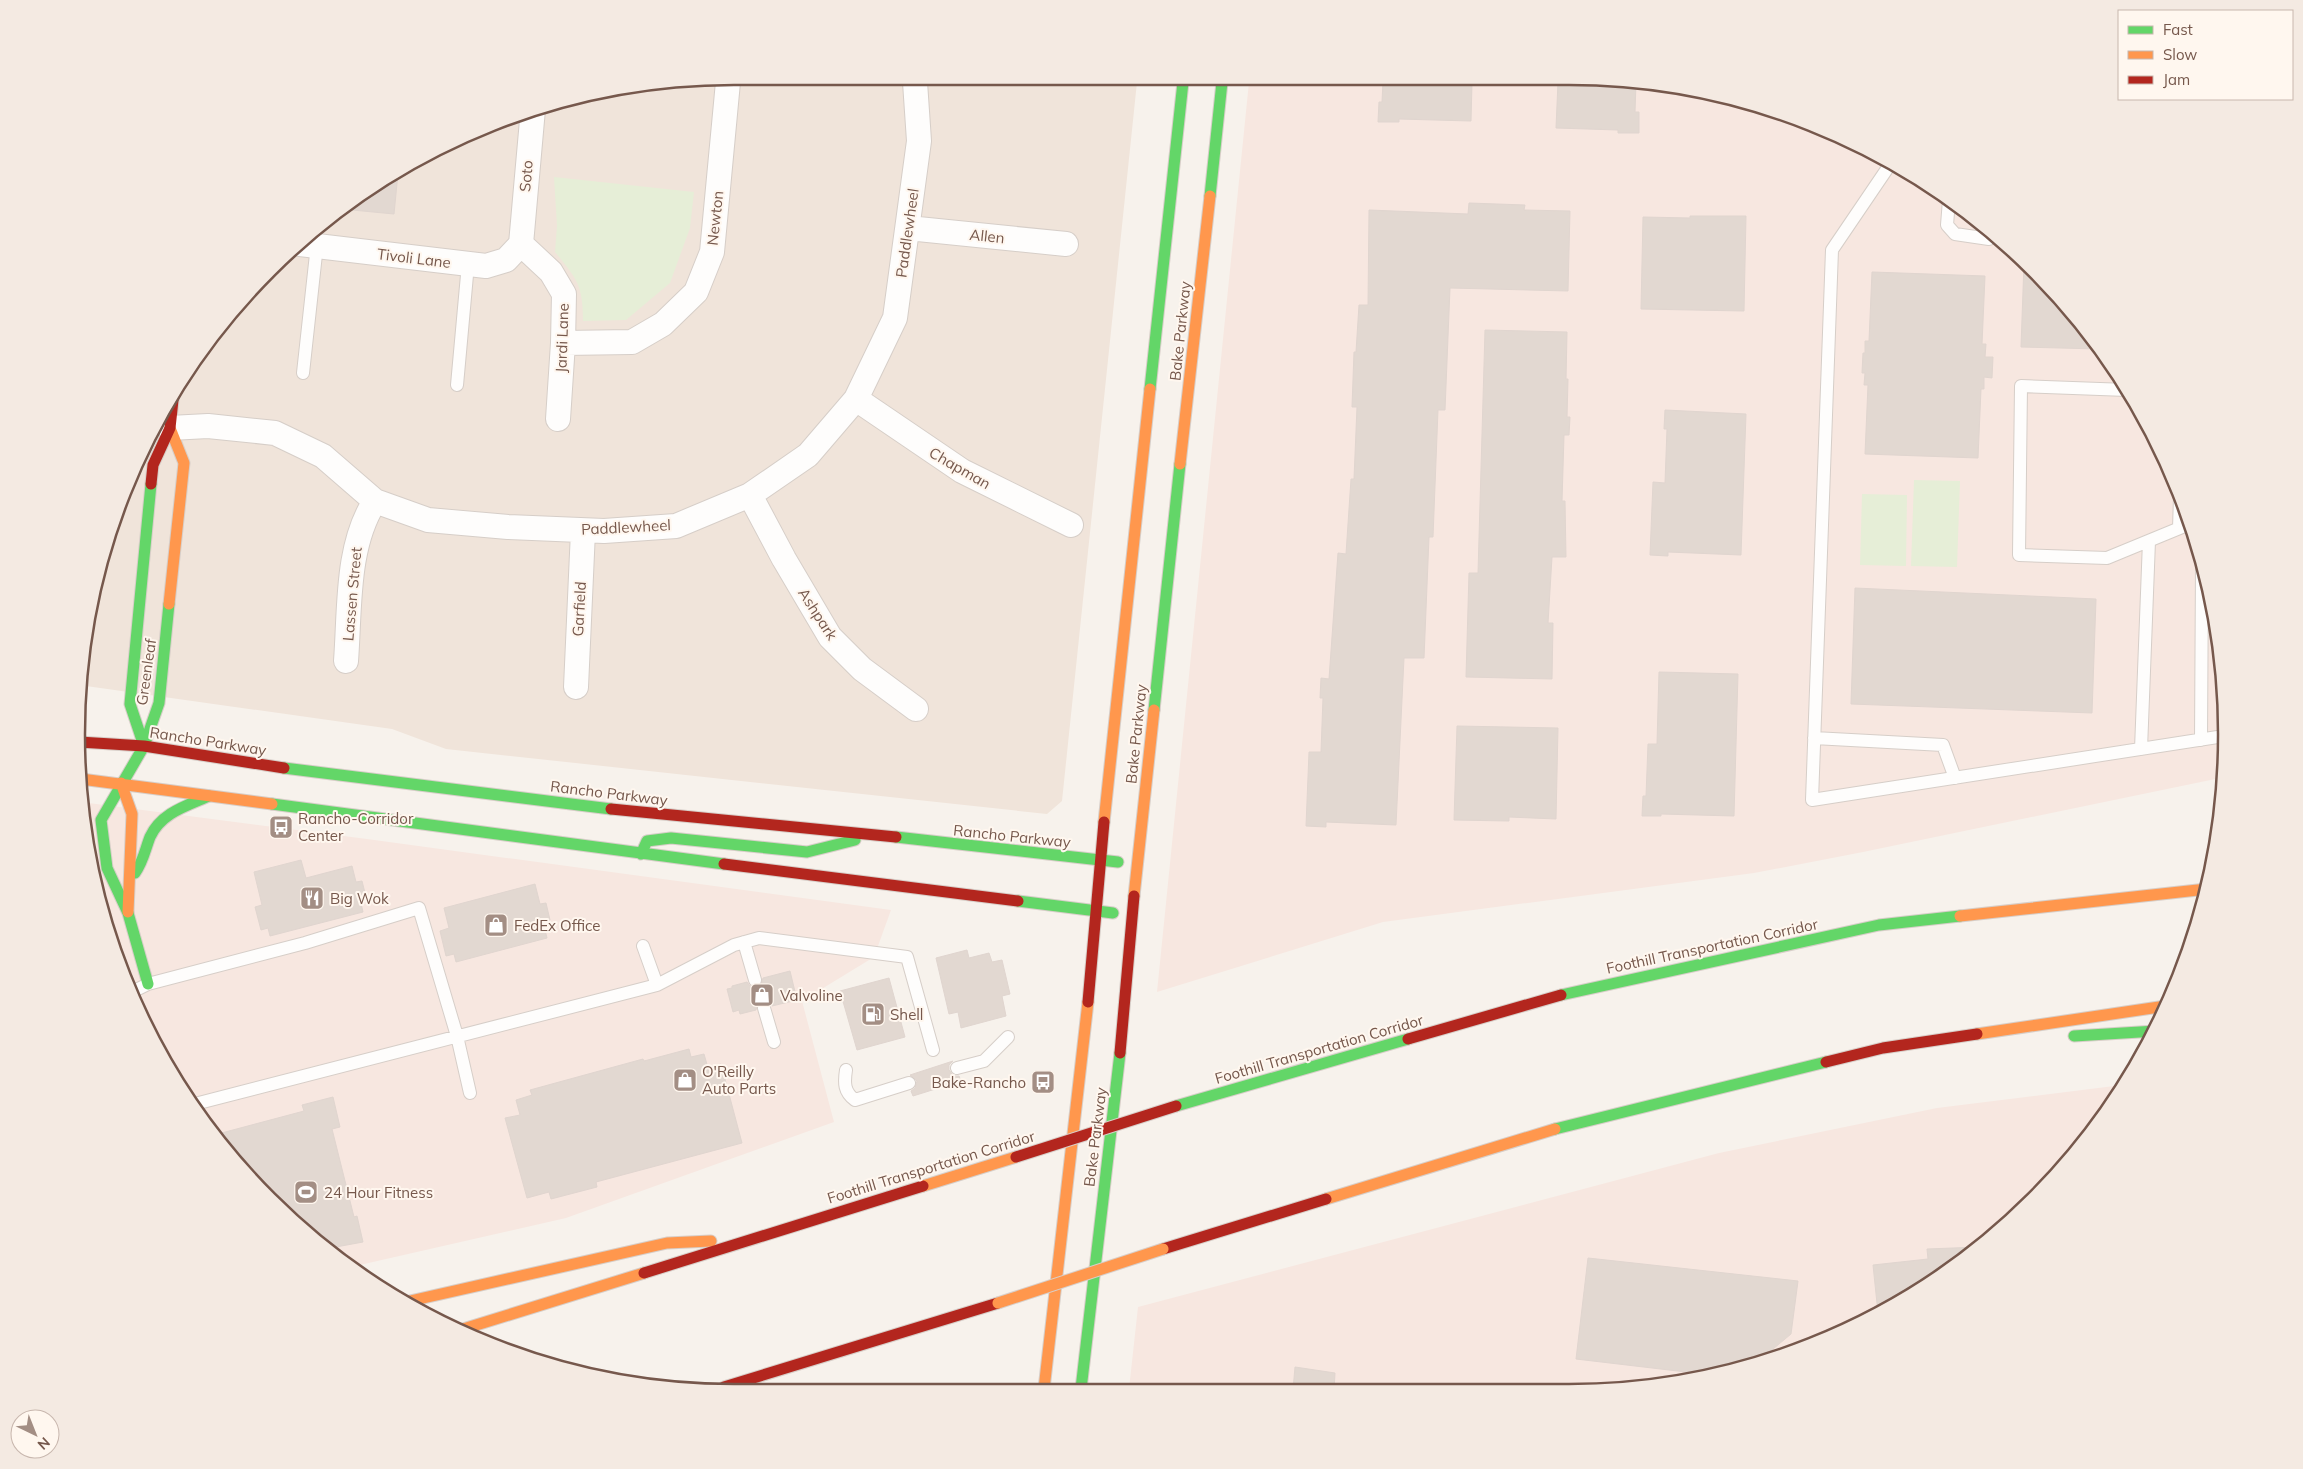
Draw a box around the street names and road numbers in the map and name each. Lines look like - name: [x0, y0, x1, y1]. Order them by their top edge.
- street label: Soto: [515, 159, 537, 193]
- street label: Paddlewheel: [891, 187, 923, 279]
- street label: Newton: [703, 190, 727, 246]
- street label: Allen: [969, 225, 1005, 247]
- street label: Tivoli Lane: [376, 244, 452, 272]
- street label: Bake Parkway: [1165, 280, 1195, 382]
- street label: Jardi Lane: [551, 303, 573, 373]
- street label: Chapman: [926, 443, 994, 493]
- street label: Paddlewheel: [581, 515, 671, 539]
- street label: Lassen Street: [338, 546, 366, 642]
- street label: Garfield: [568, 581, 590, 637]
- street label: Ashpark: [794, 584, 842, 644]
- street label: Greenleaf: [132, 636, 160, 707]
- street label: Bake Parkway: [1121, 683, 1151, 785]
- street label: Rancho Parkway: [148, 722, 268, 760]
- street label: Rancho Parkway: [549, 776, 669, 810]
- street label: Rancho Parkway: [952, 820, 1072, 852]
- street label: Foothill Transportation Corridor: [1604, 914, 1820, 978]
- street label: Foothill Transportation Corridor: [1213, 1010, 1426, 1088]
- street label: Bake Parkway: [1079, 1086, 1111, 1188]
- street label: Foothill Transportation Corridor: [825, 1126, 1038, 1208]

